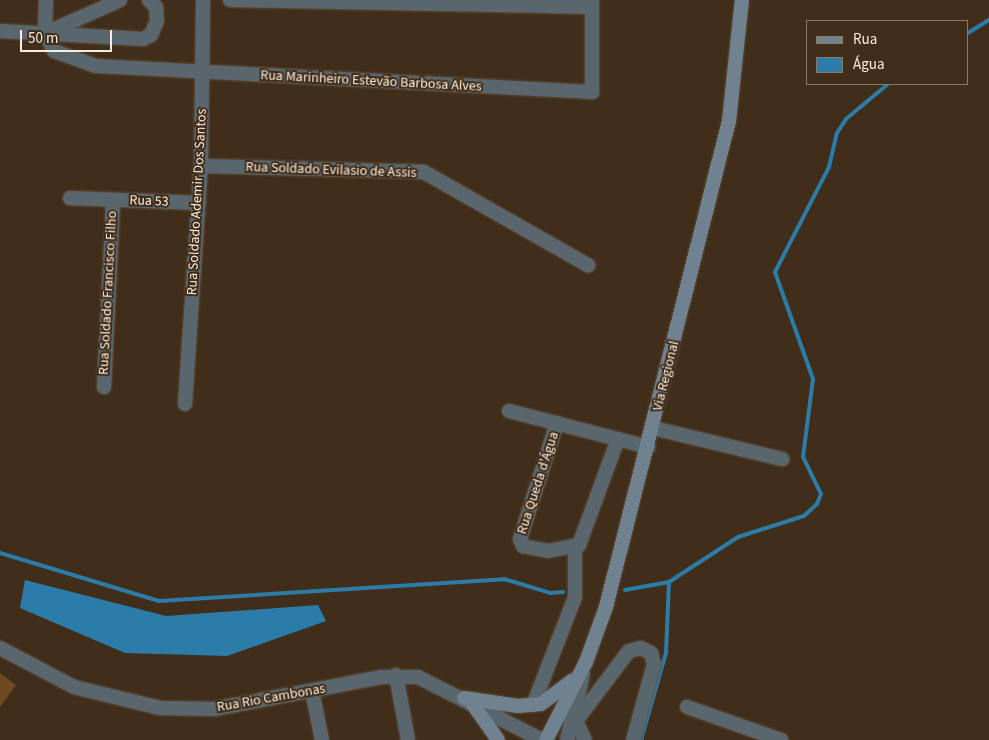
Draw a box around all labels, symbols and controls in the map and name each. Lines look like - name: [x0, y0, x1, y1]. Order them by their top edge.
- scale bar: [22, 20, 115, 52]
- legend: [806, 20, 969, 85]
- text: 50 m: [28, 28, 58, 49]
- text: Rua: [853, 29, 877, 50]
- text: Água: [853, 54, 884, 75]
- street label: Rua Marinheiro Estevão Barbosa Alves: [260, 67, 482, 95]
- street label: Rua Soldado Ademir Dos Santos: [184, 108, 210, 296]
- street label: Rua Soldado Evilasio de Assis: [245, 159, 417, 181]
- street label: Rua 53: [129, 192, 169, 210]
- street label: Rua Soldado Francisco Filho: [95, 211, 121, 375]
- street label: Via Regional: [649, 339, 683, 413]
- street label: Rua Queda d'Água: [514, 430, 562, 536]
- street label: Rua Rio Cambonas: [215, 680, 327, 716]

